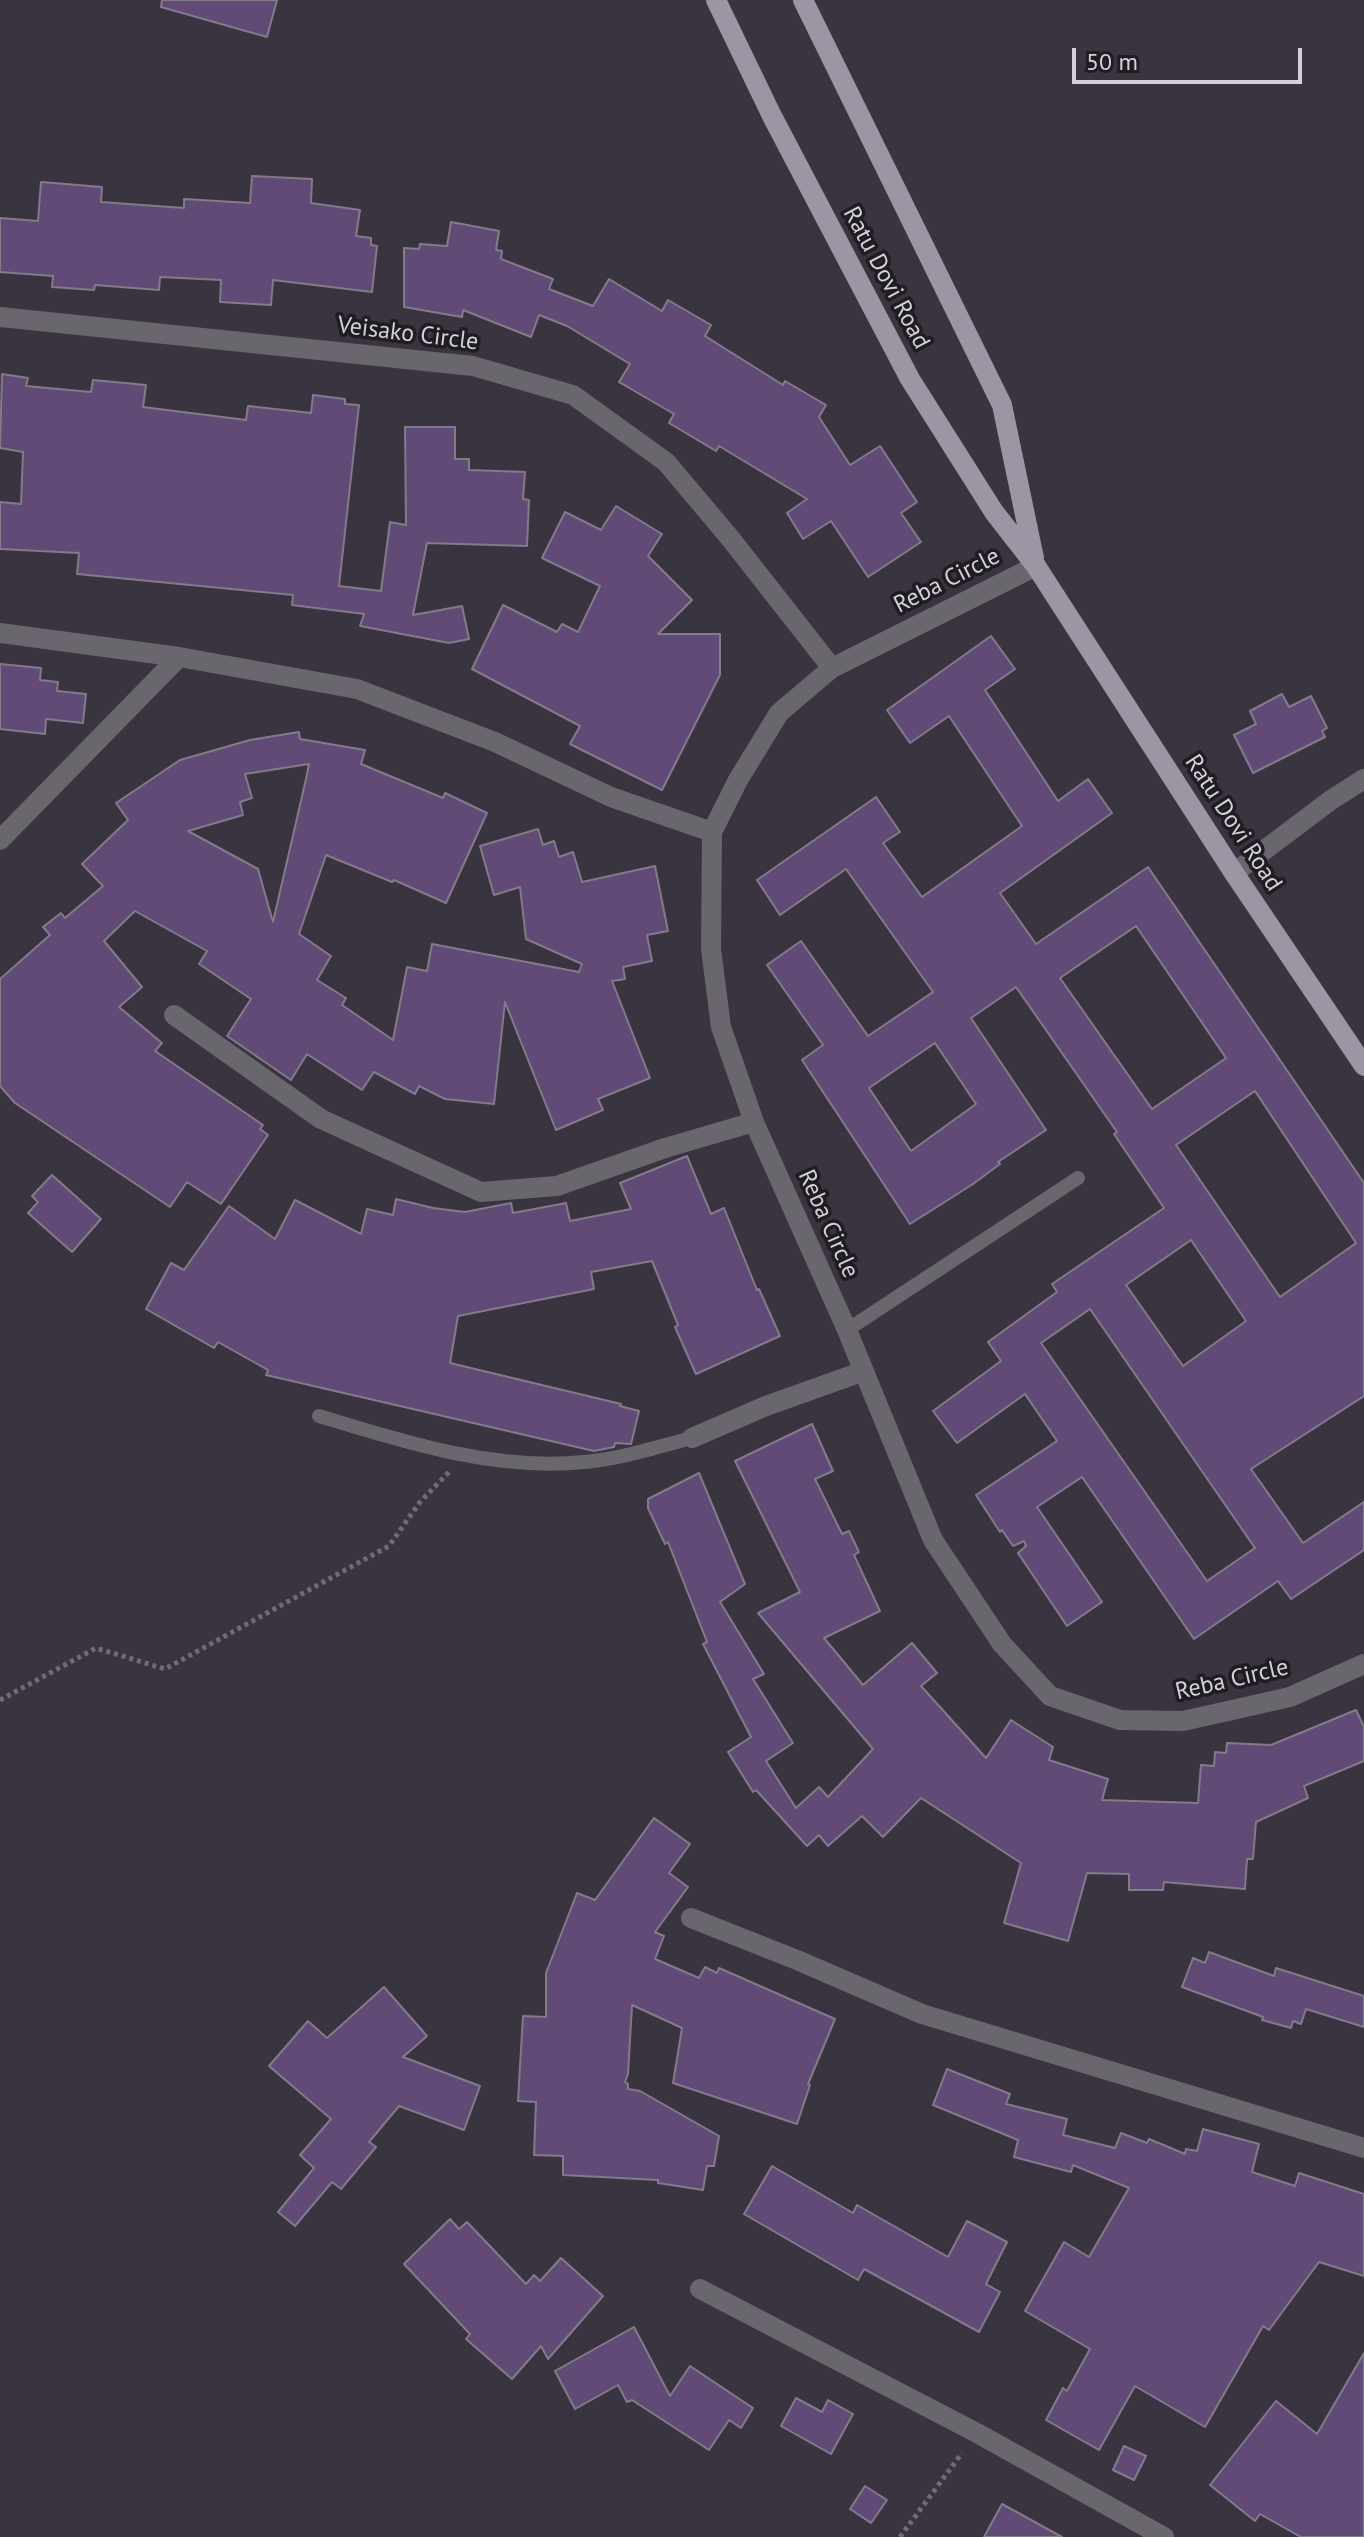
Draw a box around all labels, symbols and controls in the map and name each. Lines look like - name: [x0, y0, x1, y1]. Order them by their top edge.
- scale bar: [1076, 32, 1306, 82]
- text: 50 m: [1086, 46, 1138, 77]
- street label: Ratu Dovi Road: [836, 202, 936, 354]
- street label: Veisako Circle: [336, 311, 480, 357]
- street label: Reba Circle: [889, 542, 1005, 620]
- street label: Ratu Dovi Road: [1178, 749, 1288, 897]
- street label: Reba Circle: [791, 1166, 865, 1282]
- street label: Reba Circle: [1173, 1653, 1291, 1707]

